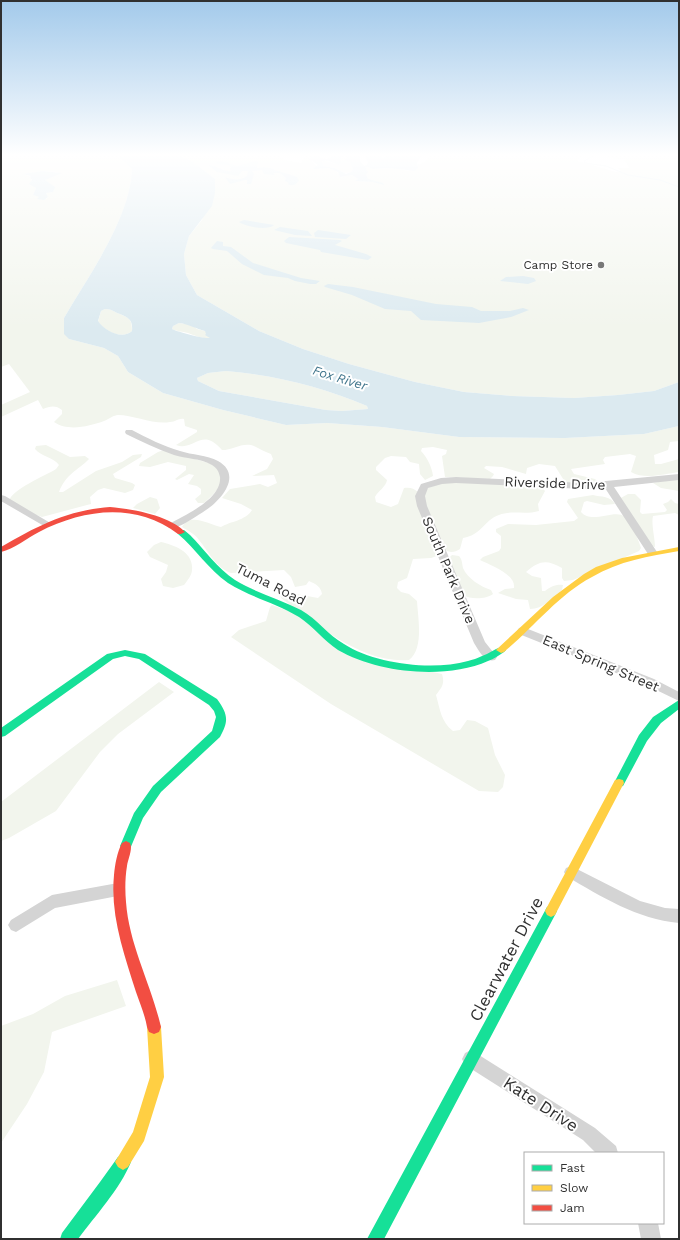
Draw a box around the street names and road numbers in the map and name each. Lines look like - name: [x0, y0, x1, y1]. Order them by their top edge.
- street label: Riverside Drive: [504, 473, 606, 493]
- street label: South Park Drive: [419, 514, 479, 626]
- street label: Tuma Road: [233, 560, 309, 608]
- street label: East Spring Street: [540, 631, 662, 695]
- street label: Clearwater Drive: [465, 893, 547, 1025]
- street label: Kate Drive: [500, 1072, 582, 1136]

